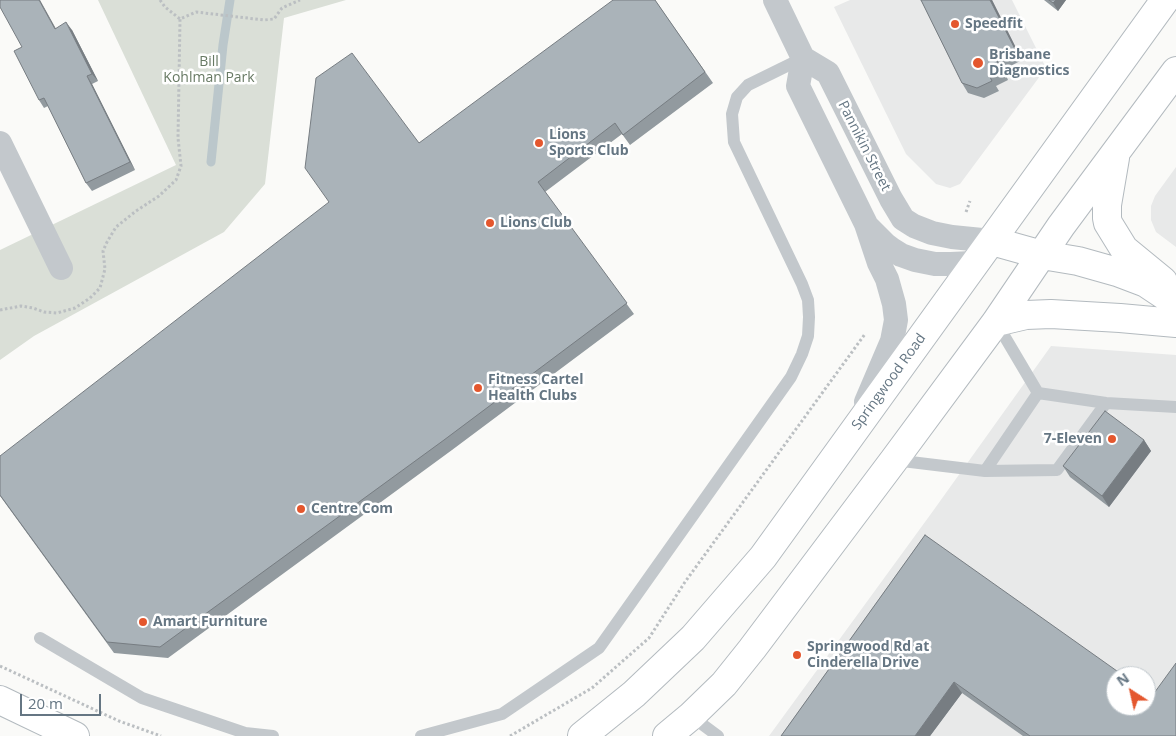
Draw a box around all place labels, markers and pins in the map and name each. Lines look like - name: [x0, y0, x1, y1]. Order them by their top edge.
- place label: Speedfit: [965, 16, 1023, 32]
- marker: Speedfit: [949, 18, 961, 30]
- place label: Brisbane Diagnostics: [989, 47, 1069, 80]
- marker: Brisbane Diagnostics: [971, 56, 985, 70]
- place label: Lions Sports Club: [549, 127, 629, 160]
- marker: Lions Sports Club: [533, 137, 545, 149]
- place label: Lions Club: [500, 215, 572, 231]
- marker: Lions Club: [484, 217, 496, 229]
- place label: Fitness Cartel Health Clubs: [488, 372, 583, 404]
- marker: Fitness Cartel Health Clubs: [472, 382, 484, 394]
- place label: 7-Eleven: [1044, 431, 1102, 447]
- marker: 7-Eleven: [1106, 433, 1118, 445]
- place label: Centre Com: [311, 501, 393, 517]
- marker: Centre Com: [295, 503, 307, 515]
- place label: Amart Furniture: [153, 614, 268, 630]
- marker: Amart Furniture: [137, 616, 149, 628]
- place label: Springwood Rd at Cinderella Drive: [807, 639, 929, 672]
- marker: Springwood Rd at Cinderella Drive: [791, 649, 803, 661]

